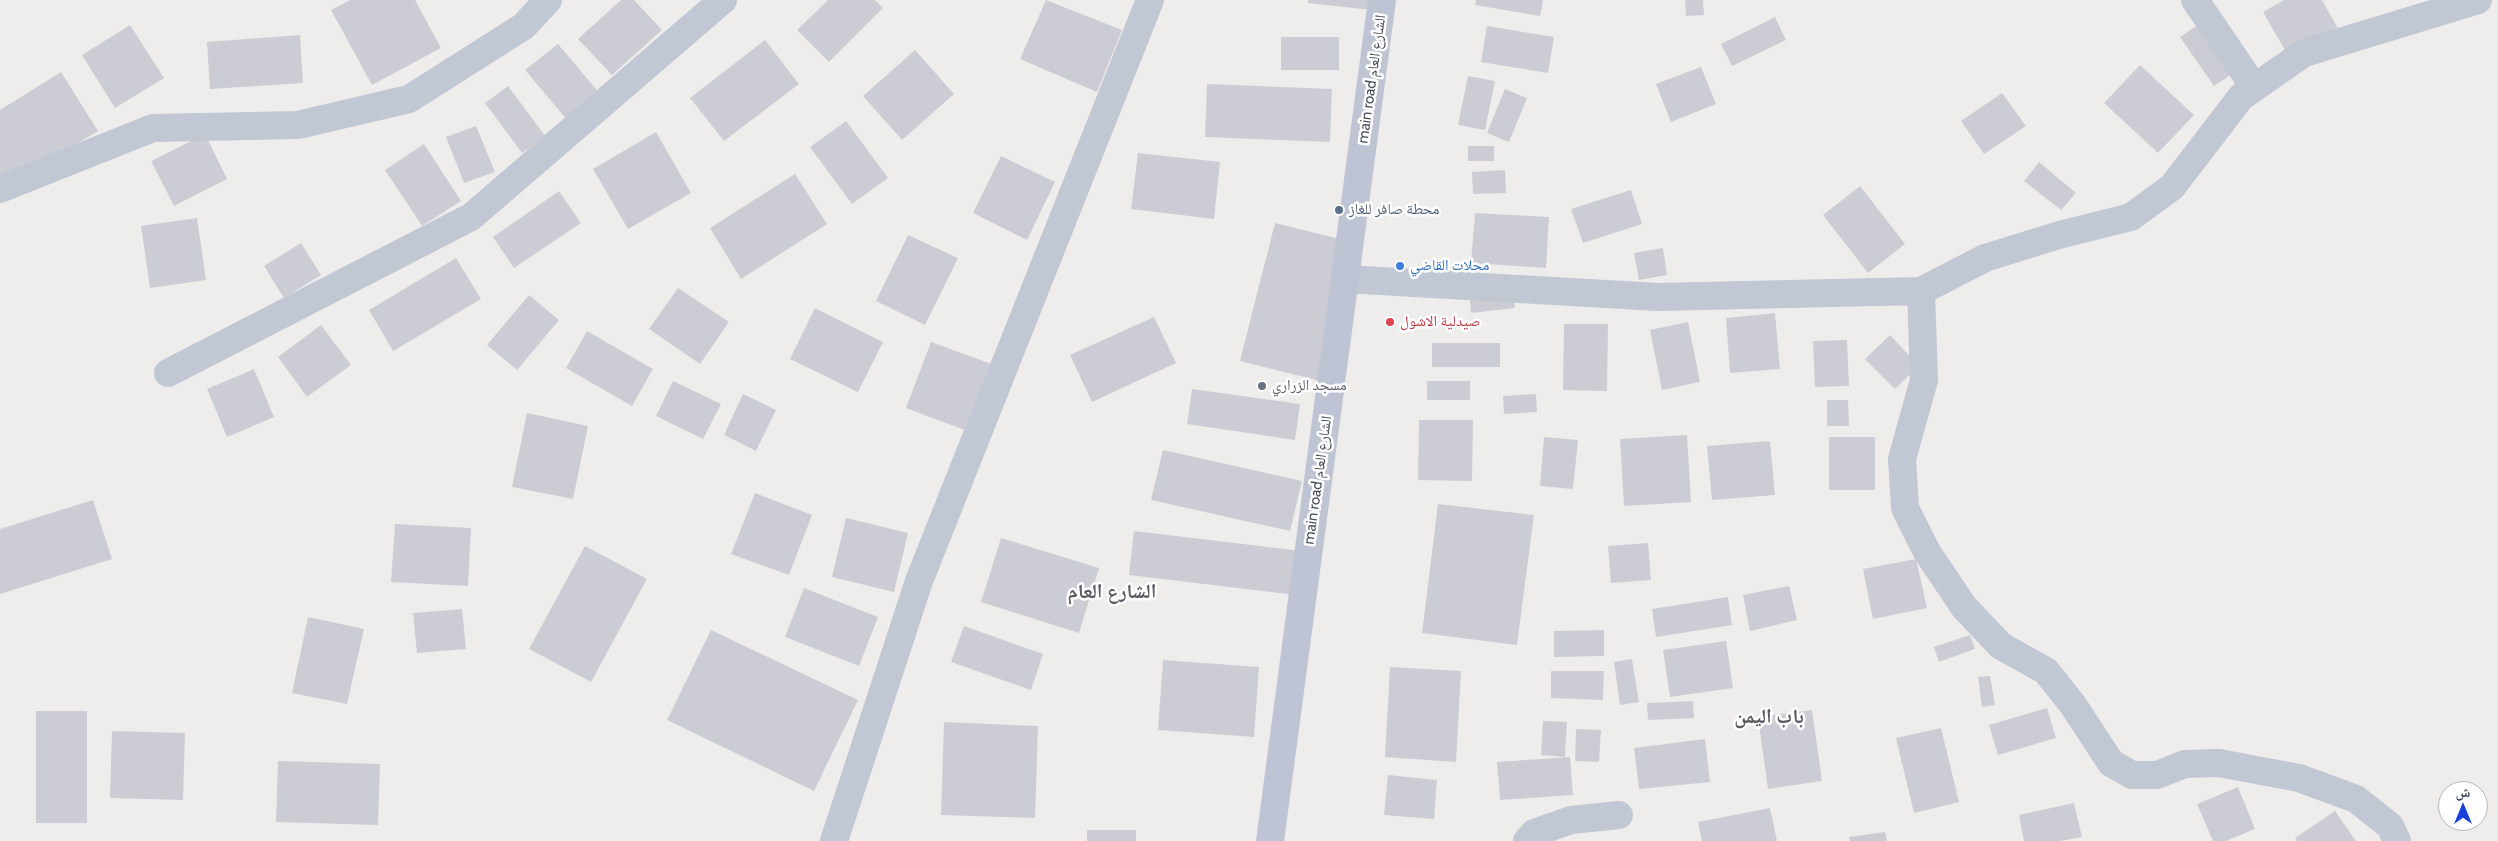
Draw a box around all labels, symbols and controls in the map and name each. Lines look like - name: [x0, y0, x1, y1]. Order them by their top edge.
- street label: main road الشارع العام: [1354, 13, 1390, 145]
- place label: محطة صافر للغاز: [1349, 201, 1439, 219]
- marker: محطة صافر للغاز: [1333, 204, 1345, 216]
- place label: محلات القاضي: [1410, 257, 1489, 275]
- marker: محلات القاضي: [1394, 260, 1406, 272]
- place label: صيدلية الاشول: [1400, 313, 1480, 331]
- marker: صيدلية الاشول: [1384, 316, 1396, 328]
- place label: مسجد الزراري: [1272, 377, 1346, 395]
- marker: مسجد الزراري: [1256, 380, 1268, 392]
- street label: main road الشارع العام: [1300, 414, 1336, 546]
- district label: الشارع العام: [1068, 580, 1156, 604]
- district label: باب اليمن: [1734, 705, 1804, 729]
- north arrow: [2438, 781, 2488, 831]
- text: ش: [2456, 783, 2470, 801]

